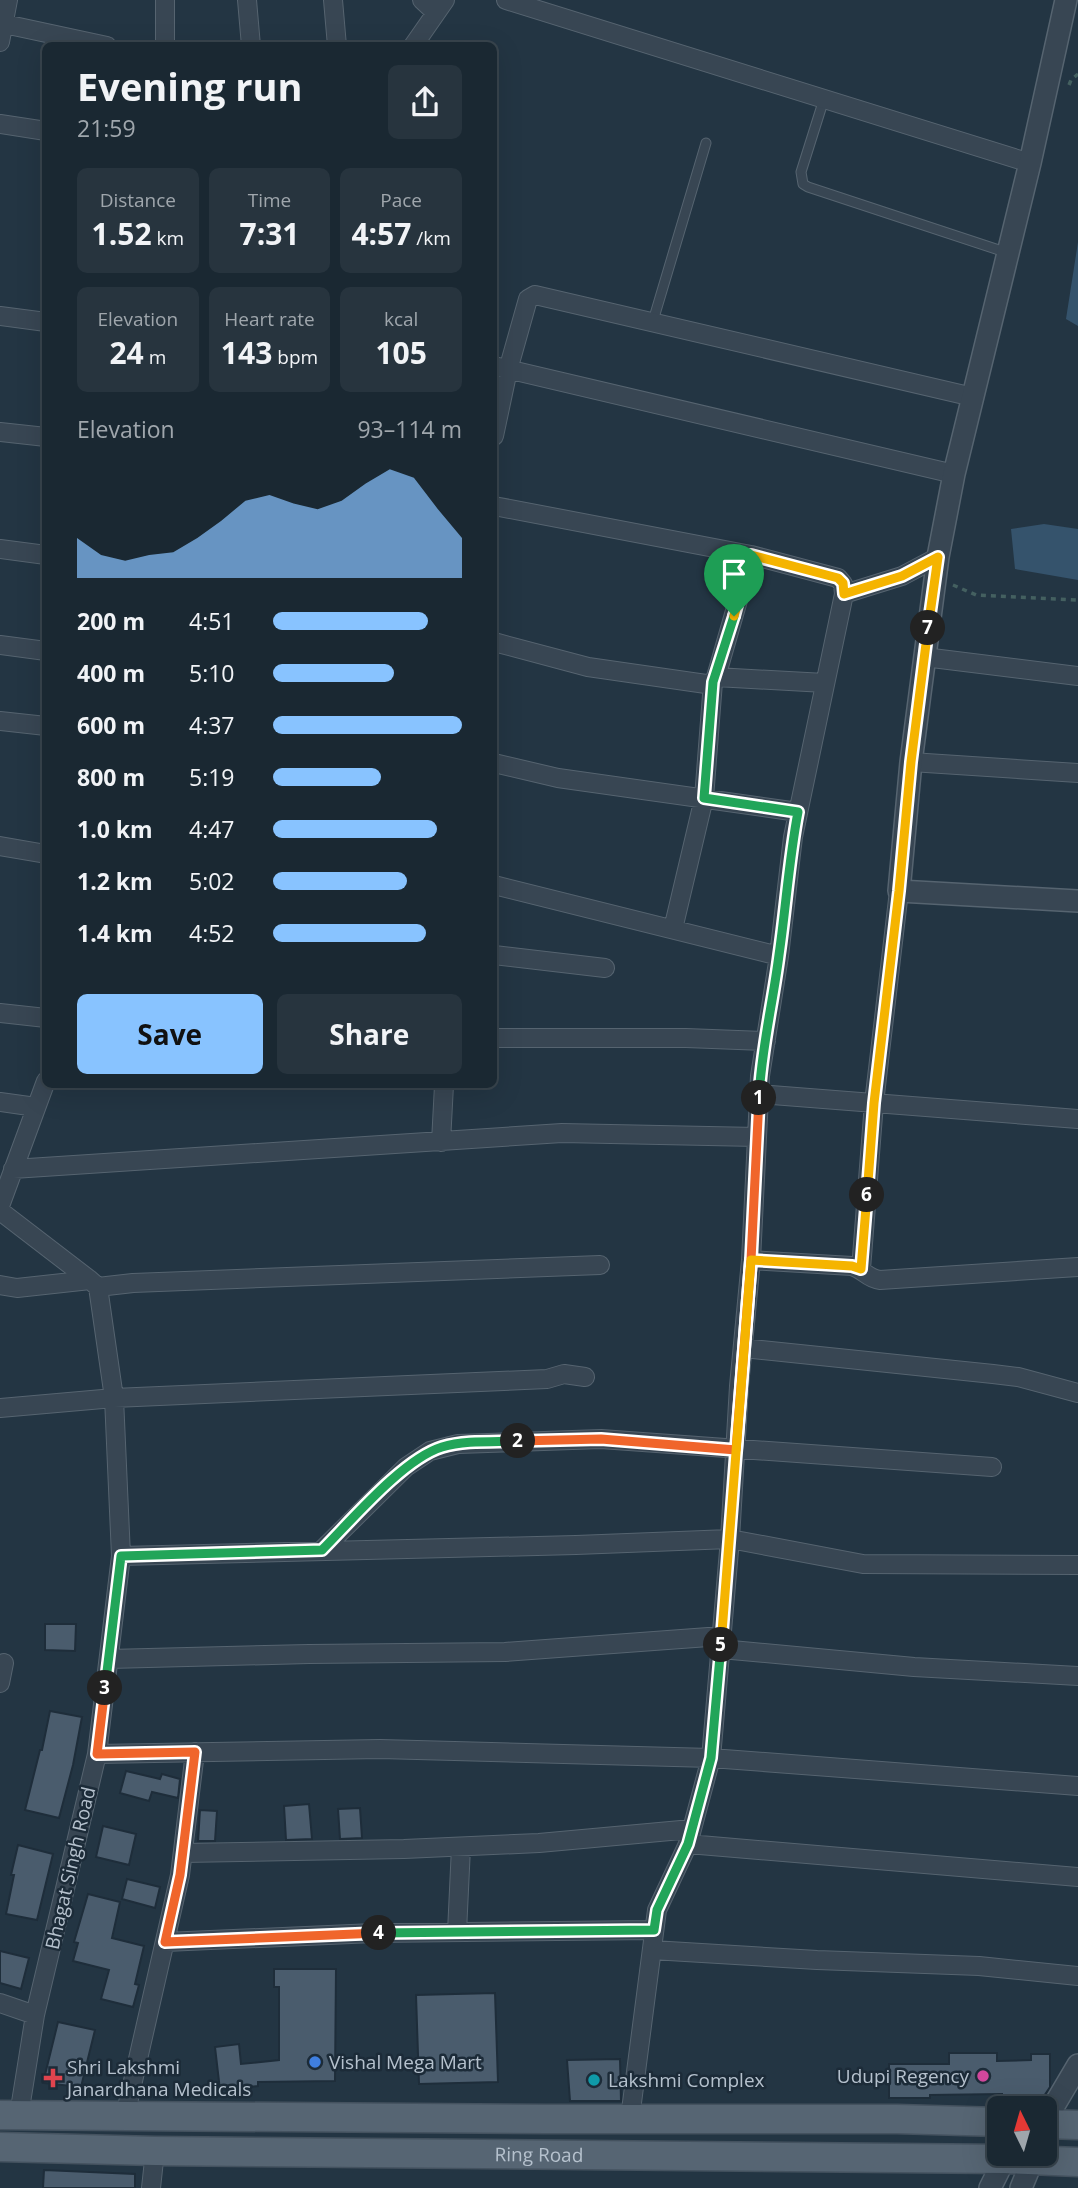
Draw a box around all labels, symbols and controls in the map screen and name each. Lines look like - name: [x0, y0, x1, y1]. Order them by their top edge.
- text: Evening run: [77, 60, 302, 112]
- button: share: [388, 65, 462, 139]
- text: 21:59: [77, 112, 136, 144]
- text: Distance: [100, 187, 176, 213]
- text: Time: [248, 187, 291, 213]
- text: Pace: [380, 187, 422, 213]
- text: 1.52: [92, 213, 152, 254]
- text: 7:31: [239, 213, 300, 254]
- text: 4:57: [351, 213, 411, 254]
- text: km: [152, 225, 184, 251]
- text: /km: [411, 225, 451, 251]
- text: Elevation: [97, 306, 178, 332]
- text: Heart rate: [224, 306, 315, 332]
- text: kcal: [384, 306, 418, 332]
- text: 24: [109, 332, 144, 373]
- text: 143: [221, 332, 272, 373]
- text: 105: [375, 332, 427, 373]
- text: m: [144, 344, 166, 370]
- text: bpm: [272, 344, 318, 370]
- text: Elevation: [77, 413, 175, 445]
- text: 93–114 m: [357, 413, 462, 445]
- pin: [704, 544, 764, 616]
- icon: arrive: [715, 555, 753, 593]
- text: 200 m: [77, 605, 145, 637]
- text: 4:51: [189, 605, 235, 637]
- pin: 7: [911, 610, 946, 646]
- text: 7: [922, 614, 933, 640]
- text: 400 m: [77, 657, 145, 689]
- text: 5:10: [189, 657, 235, 689]
- text: 600 m: [77, 709, 145, 741]
- text: 4:37: [189, 709, 235, 741]
- text: 800 m: [77, 761, 145, 793]
- text: 5:19: [189, 761, 235, 793]
- text: 1.0 km: [77, 813, 153, 845]
- text: 4:47: [189, 813, 235, 845]
- text: 1.2 km: [77, 865, 153, 897]
- text: 5:02: [189, 865, 235, 897]
- text: 1.4 km: [77, 917, 153, 949]
- text: 4:52: [189, 917, 235, 949]
- button: Save: [77, 994, 263, 1074]
- button: Share: [277, 994, 462, 1074]
- pin: 1: [742, 1080, 776, 1116]
- text: 1: [753, 1084, 764, 1110]
- pin: 6: [850, 1178, 884, 1212]
- text: 6: [861, 1181, 872, 1207]
- pin: 2: [500, 1424, 536, 1458]
- text: 2: [512, 1427, 523, 1453]
- pin: 5: [704, 1628, 738, 1662]
- text: 5: [715, 1631, 726, 1657]
- pin: 3: [88, 1670, 122, 1706]
- text: 3: [99, 1674, 110, 1700]
- street label: Bhagat Singh Road: [39, 1784, 101, 1952]
- pin: 4: [362, 1916, 396, 1951]
- text: 4: [373, 1919, 384, 1945]
- place label: Vishal Mega Mart: [329, 2049, 482, 2075]
- place label: Shri Lakshmi Janardhana Medicals: [65, 2054, 251, 2102]
- marker: Vishal Mega Mart: [307, 2054, 323, 2070]
- place label: Udupi Regency: [837, 2063, 969, 2089]
- place label: Lakshmi Complex: [608, 2067, 765, 2093]
- marker: Udupi Regency: [975, 2068, 991, 2084]
- marker: Shri Lakshmi Janardhana Medicals: [45, 2070, 61, 2086]
- marker: Lakshmi Complex: [586, 2072, 602, 2088]
- north arrow: [987, 2096, 1057, 2166]
- map controls: [987, 2096, 1057, 2166]
- street label: Ring Road: [494, 2141, 583, 2168]

